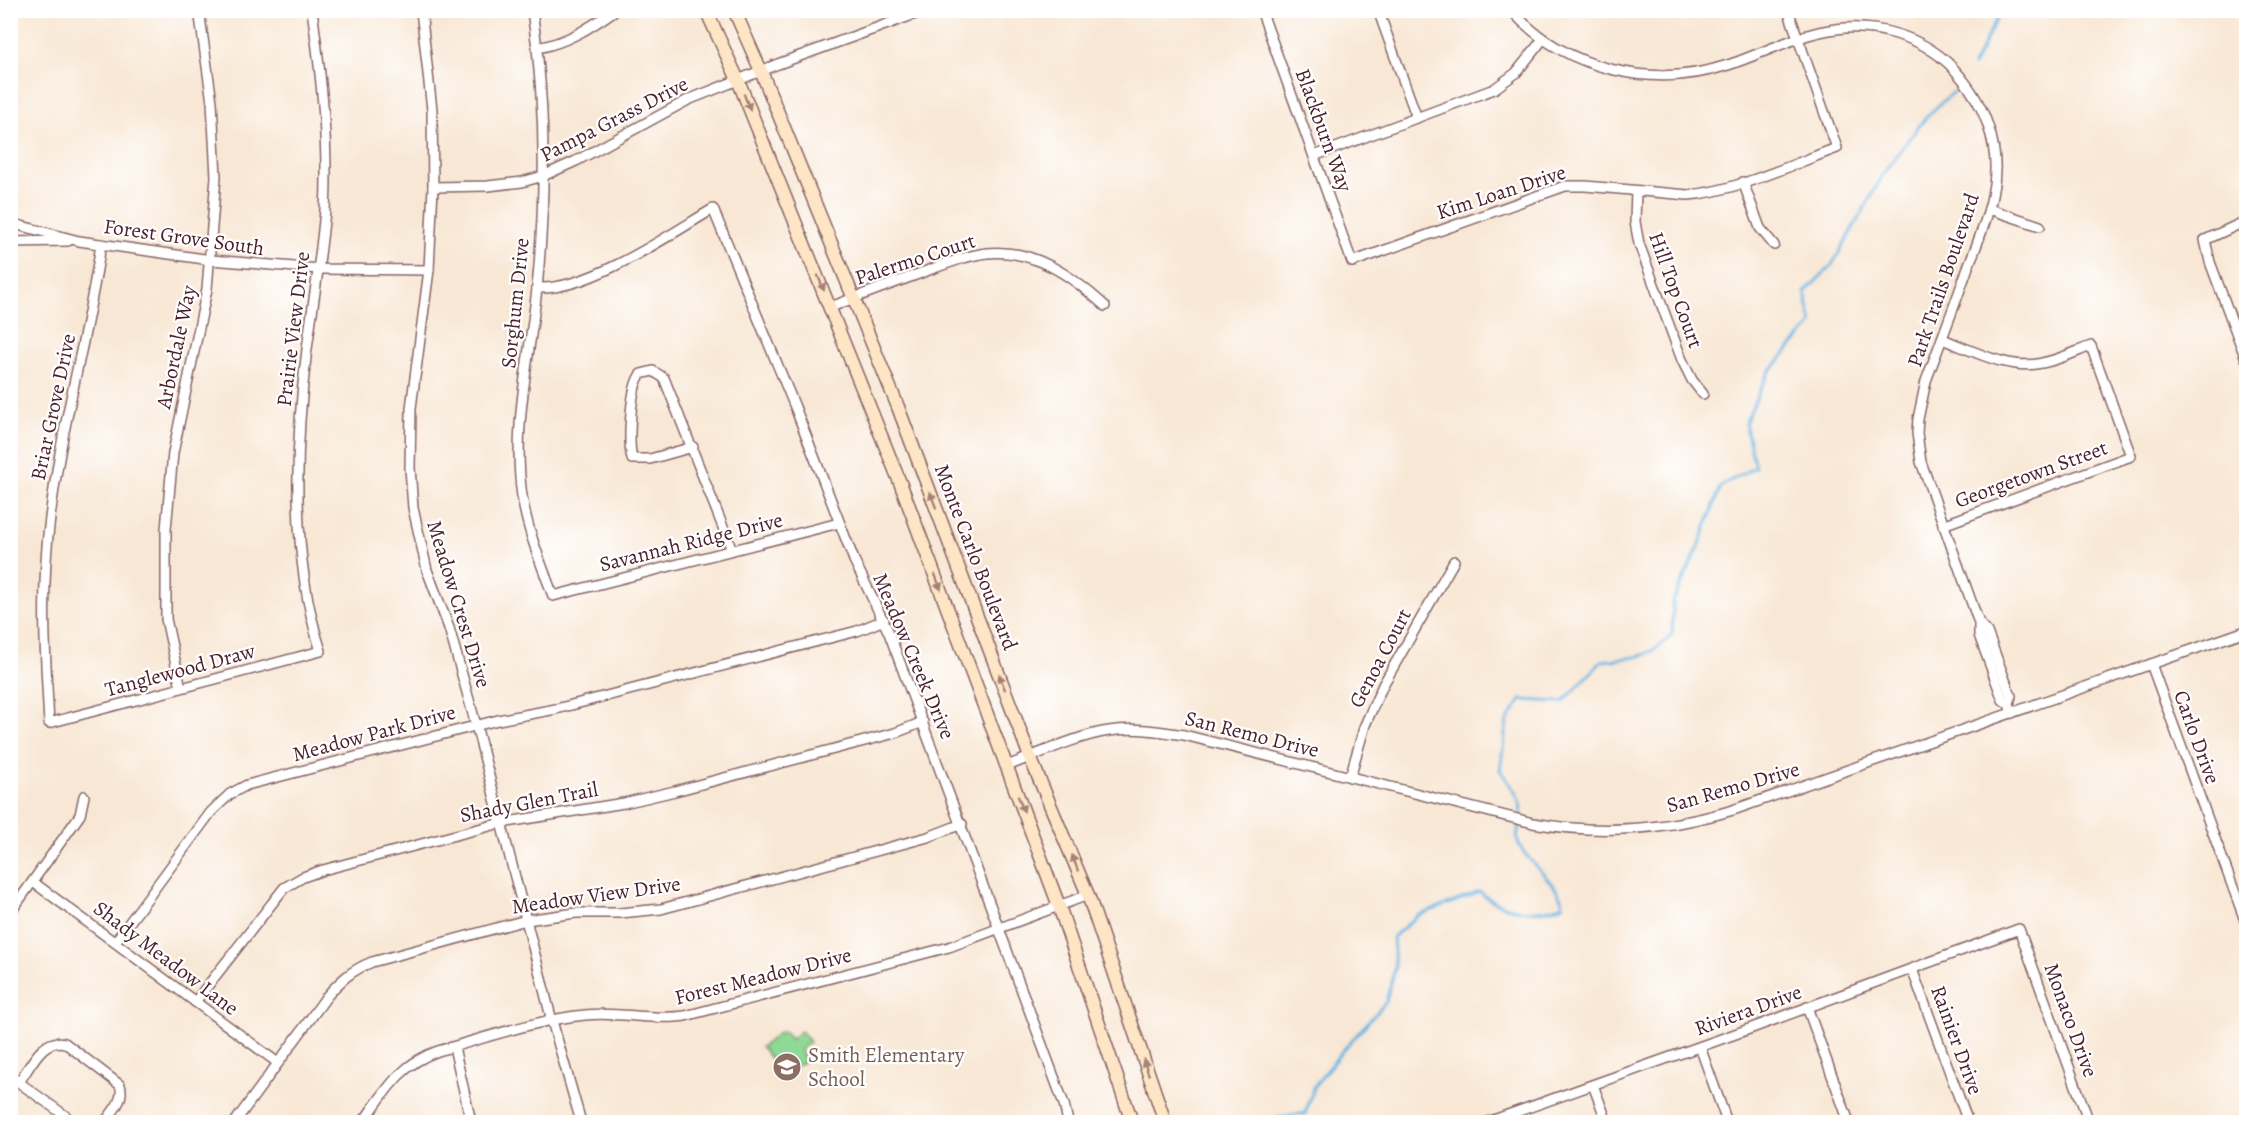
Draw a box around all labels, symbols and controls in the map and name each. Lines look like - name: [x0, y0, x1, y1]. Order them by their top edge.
- street label: Blackburn Way: [1289, 65, 1359, 196]
- street label: Pampa Grass Drive: [535, 70, 693, 168]
- one-way arrow: [743, 93, 752, 111]
- street label: Kim Loan Drive: [1433, 158, 1569, 226]
- street label: Park Trails Boulevard: [1900, 189, 1986, 371]
- street label: Forest Grove South: [102, 212, 266, 262]
- street label: Palermo Court: [851, 226, 979, 292]
- street label: Hill Top Court: [1642, 228, 1710, 352]
- street label: Sorghum Drive: [494, 236, 536, 370]
- street label: Prairie View Drive: [270, 250, 316, 408]
- one-way arrow: [816, 274, 826, 292]
- street label: Arbordale Way: [149, 282, 203, 412]
- street label: Briar Grove Drive: [24, 331, 82, 483]
- street label: Georgetown Street: [1951, 433, 2111, 515]
- street label: Monte Carlo Boulevard: [928, 460, 1025, 655]
- one-way arrow: [928, 491, 938, 509]
- street label: Savannah Ridge Drive: [596, 506, 786, 578]
- street label: Meadow Crest Drive: [420, 517, 498, 691]
- street label: Meadow Creek Drive: [866, 569, 962, 743]
- one-way arrow: [933, 573, 943, 591]
- street label: Genoa Court: [1342, 604, 1418, 712]
- street label: Tanglewood Draw: [102, 636, 258, 704]
- one-way arrow: [997, 673, 1007, 691]
- street label: Carlo Drive: [2167, 686, 2227, 788]
- street label: Meadow Park Drive: [289, 698, 459, 768]
- street label: San Remo Drive: [1182, 704, 1322, 764]
- street label: San Remo Drive: [1663, 755, 1803, 819]
- street label: Shady Glen Trail: [458, 775, 600, 829]
- one-way arrow: [1016, 795, 1026, 813]
- one-way arrow: [1070, 854, 1079, 872]
- street label: Meadow View Drive: [510, 869, 682, 921]
- street label: Shady Meadow Lane: [88, 894, 244, 1022]
- street label: Forest Meadow Drive: [672, 941, 854, 1011]
- street label: Monaco Drive: [2037, 959, 2105, 1081]
- street label: Riviera Drive: [1691, 978, 1805, 1042]
- street label: Rainier Drive: [1924, 982, 1990, 1098]
- place label: Smith Elementary School: [808, 1041, 965, 1093]
- school or university icon: Smith Elementary School: [771, 1051, 803, 1083]
- one-way arrow: [1140, 1058, 1150, 1076]

